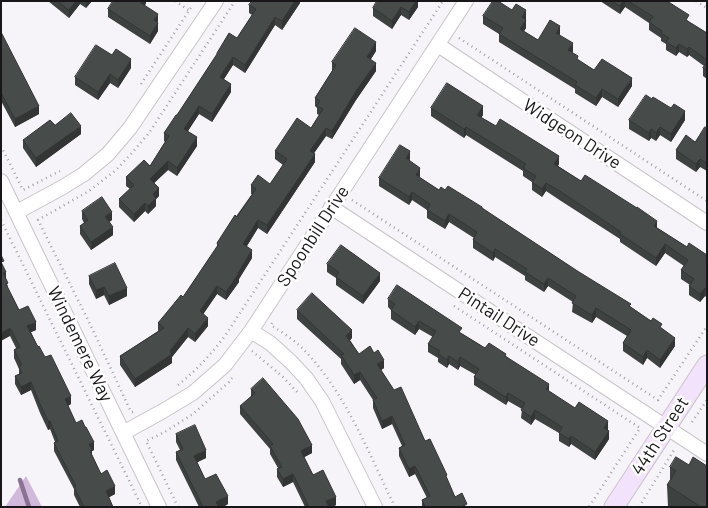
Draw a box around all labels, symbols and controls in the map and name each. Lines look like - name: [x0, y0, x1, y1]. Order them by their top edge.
- street label: Widgeon Drive: [519, 94, 625, 174]
- street label: Spoonbill Drive: [272, 181, 354, 291]
- street label: Windemere Way: [43, 283, 117, 405]
- street label: Pintail Drive: [454, 283, 544, 351]
- street label: 44th Street: [627, 393, 693, 479]

